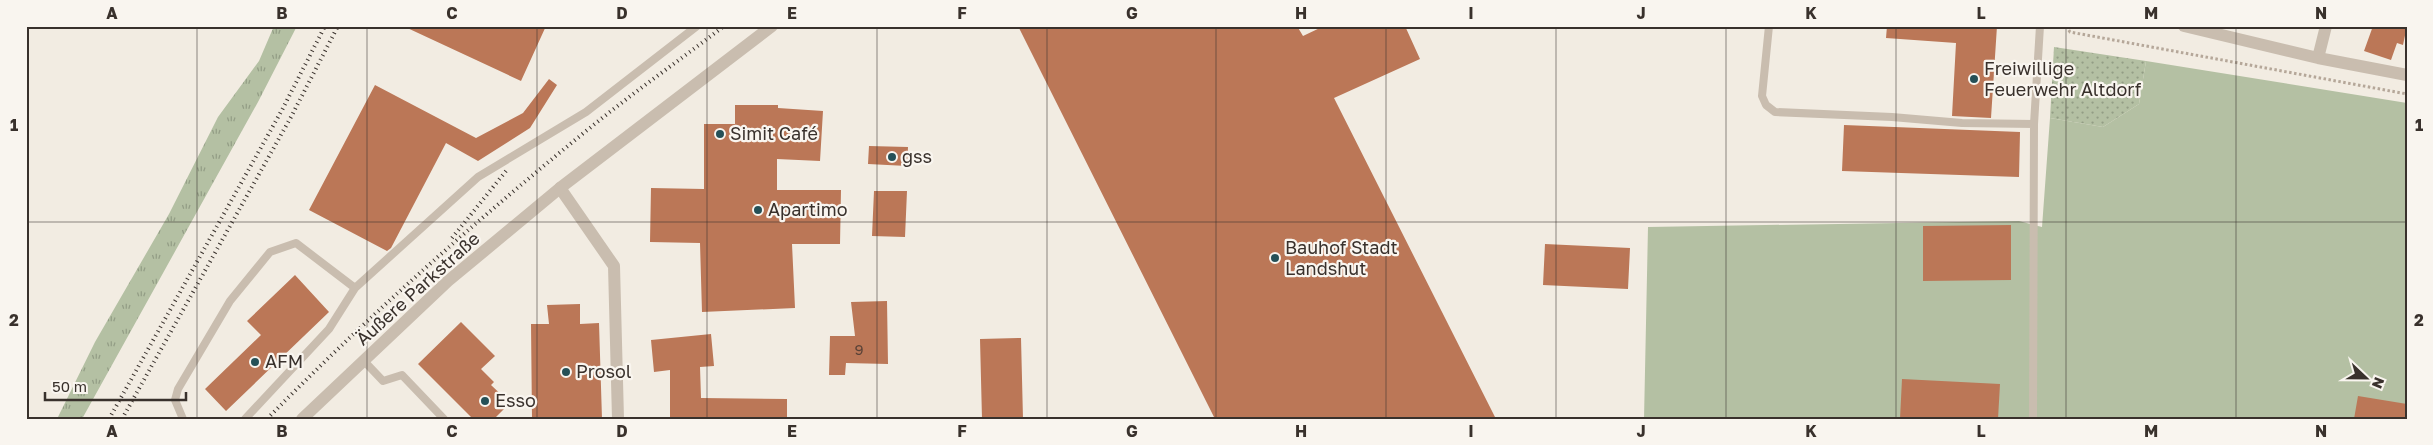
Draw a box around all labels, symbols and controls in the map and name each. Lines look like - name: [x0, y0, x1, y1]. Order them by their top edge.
- text: A: [106, 3, 118, 23]
- text: B: [276, 3, 288, 23]
- text: C: [446, 3, 458, 23]
- text: D: [616, 3, 628, 23]
- text: E: [787, 3, 797, 23]
- text: F: [957, 3, 967, 23]
- text: G: [1126, 3, 1138, 23]
- text: H: [1295, 3, 1307, 23]
- text: I: [1468, 3, 1474, 23]
- text: J: [1636, 3, 1646, 23]
- text: K: [1805, 3, 1817, 23]
- text: L: [1976, 3, 1986, 23]
- text: M: [2144, 3, 2158, 23]
- text: N: [2315, 3, 2327, 23]
- place label: Freiwillige Feuerwehr Altdorf: [1984, 57, 2142, 100]
- marker: Freiwillige Feuerwehr Altdorf: [1968, 73, 1980, 85]
- text: 1: [10, 115, 18, 135]
- text: 1: [2415, 115, 2423, 135]
- place label: Simit Café: [730, 122, 818, 144]
- marker: Simit Café: [714, 128, 726, 140]
- place label: gss: [902, 145, 932, 167]
- marker: gss: [886, 151, 898, 163]
- place label: Apartimo: [768, 198, 847, 220]
- marker: Apartimo: [752, 204, 764, 216]
- street label: Äußere Parkstraße: [351, 227, 484, 350]
- place label: Bauhof Stadt Landshut: [1285, 236, 1398, 279]
- marker: Bauhof Stadt Landshut: [1269, 252, 1281, 264]
- text: 2: [9, 310, 19, 330]
- text: 2: [2414, 310, 2424, 330]
- house number: 9: [854, 340, 864, 358]
- place label: AFM: [265, 350, 303, 372]
- north arrow: [2340, 352, 2390, 402]
- marker: AFM: [249, 356, 261, 368]
- place label: Prosol: [576, 360, 632, 382]
- marker: Prosol: [560, 366, 572, 378]
- scale bar: [45, 370, 186, 402]
- text: N: [2369, 375, 2388, 391]
- text: 50 m: [52, 377, 87, 395]
- place label: Esso: [495, 389, 536, 411]
- marker: Esso: [479, 395, 491, 407]
- text: A: [106, 421, 118, 441]
- text: B: [276, 421, 288, 441]
- text: C: [446, 421, 458, 441]
- text: D: [616, 421, 628, 441]
- text: E: [787, 421, 797, 441]
- text: F: [957, 421, 967, 441]
- text: G: [1126, 421, 1138, 441]
- text: H: [1295, 421, 1307, 441]
- text: I: [1468, 421, 1474, 441]
- text: J: [1636, 421, 1646, 441]
- text: K: [1805, 421, 1817, 441]
- text: L: [1976, 421, 1986, 441]
- text: M: [2144, 421, 2158, 441]
- text: N: [2315, 421, 2327, 441]

